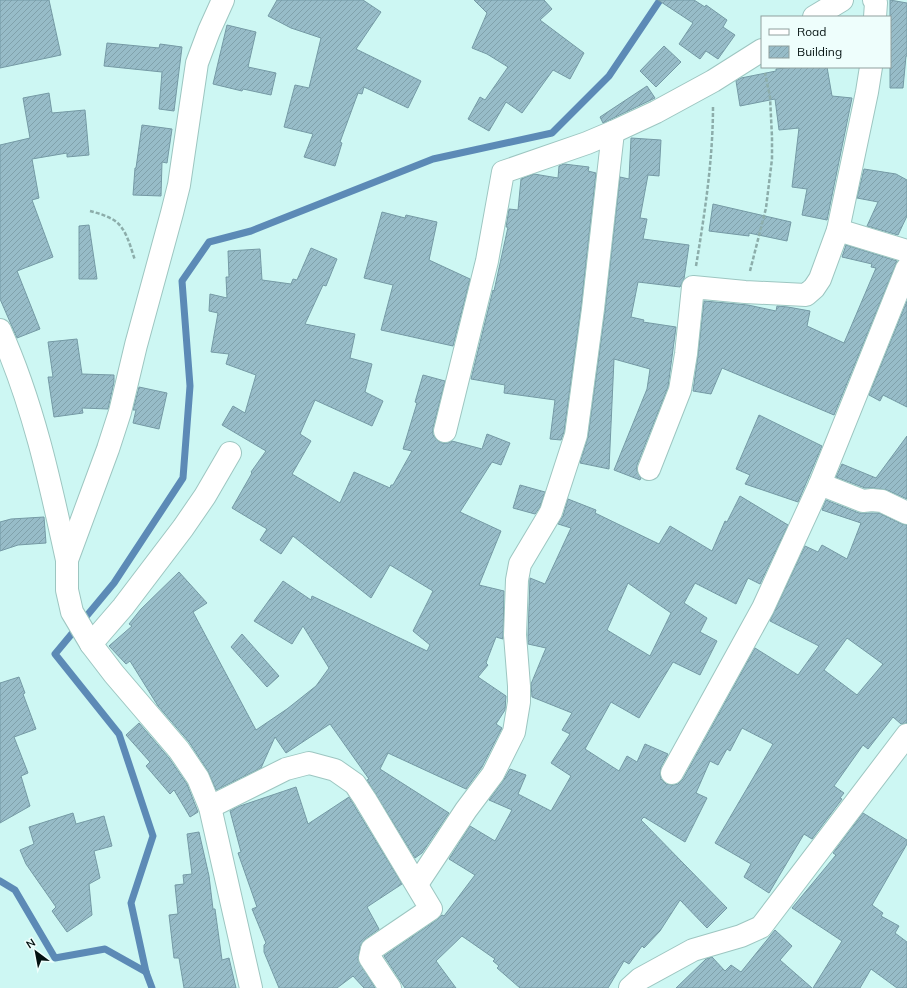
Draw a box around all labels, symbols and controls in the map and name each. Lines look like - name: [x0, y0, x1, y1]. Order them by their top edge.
- legend: [761, 16, 891, 68]
- text: Road: [797, 24, 826, 39]
- text: Building: [797, 44, 842, 59]
- north arrow: [16, 932, 56, 972]
- text: N: [23, 935, 38, 952]

